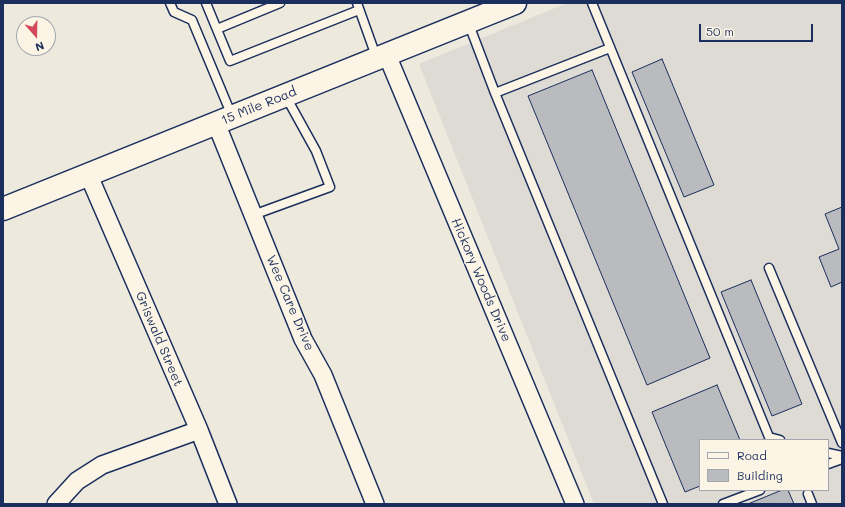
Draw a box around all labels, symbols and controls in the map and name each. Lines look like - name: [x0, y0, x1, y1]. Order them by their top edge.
- north arrow: [16, 16, 56, 56]
- scale bar: [701, 16, 815, 42]
- text: 50 m: [706, 23, 734, 39]
- text: N: [33, 38, 46, 55]
- street label: 15 Mile Road: [219, 84, 299, 128]
- street label: Hickory Woods Drive: [448, 216, 514, 344]
- street label: Wee Care Drive: [263, 253, 317, 353]
- street label: Griswald Street: [132, 289, 186, 389]
- legend: [699, 439, 829, 491]
- text: Road: [737, 447, 767, 463]
- text: Building: [737, 467, 783, 483]

